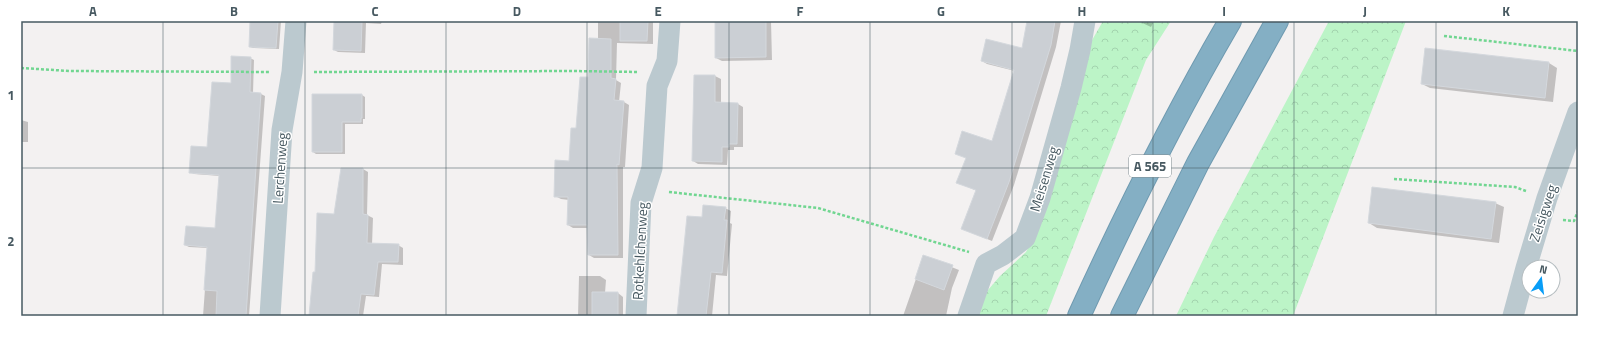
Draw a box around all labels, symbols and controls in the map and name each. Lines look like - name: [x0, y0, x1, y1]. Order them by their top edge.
- text: A: [89, 1, 97, 21]
- text: B: [230, 1, 238, 21]
- text: C: [371, 1, 379, 21]
- text: D: [513, 1, 521, 21]
- text: E: [654, 1, 662, 21]
- text: F: [797, 1, 804, 21]
- text: G: [937, 1, 945, 21]
- text: H: [1078, 1, 1086, 21]
- text: I: [1222, 1, 1226, 21]
- text: J: [1363, 1, 1367, 21]
- text: K: [1502, 1, 1510, 21]
- text: 1: [7, 85, 15, 105]
- street label: Lerchenweg: [267, 132, 292, 204]
- street label: Meisenweg: [1024, 143, 1063, 214]
- road number: A 565: [1129, 155, 1171, 177]
- street label: Zeisigweg: [1523, 181, 1562, 244]
- street label: Rotkehlchenweg: [626, 201, 653, 301]
- text: 2: [7, 231, 15, 251]
- north arrow: [1521, 259, 1561, 299]
- text: N: [1538, 261, 1549, 278]

